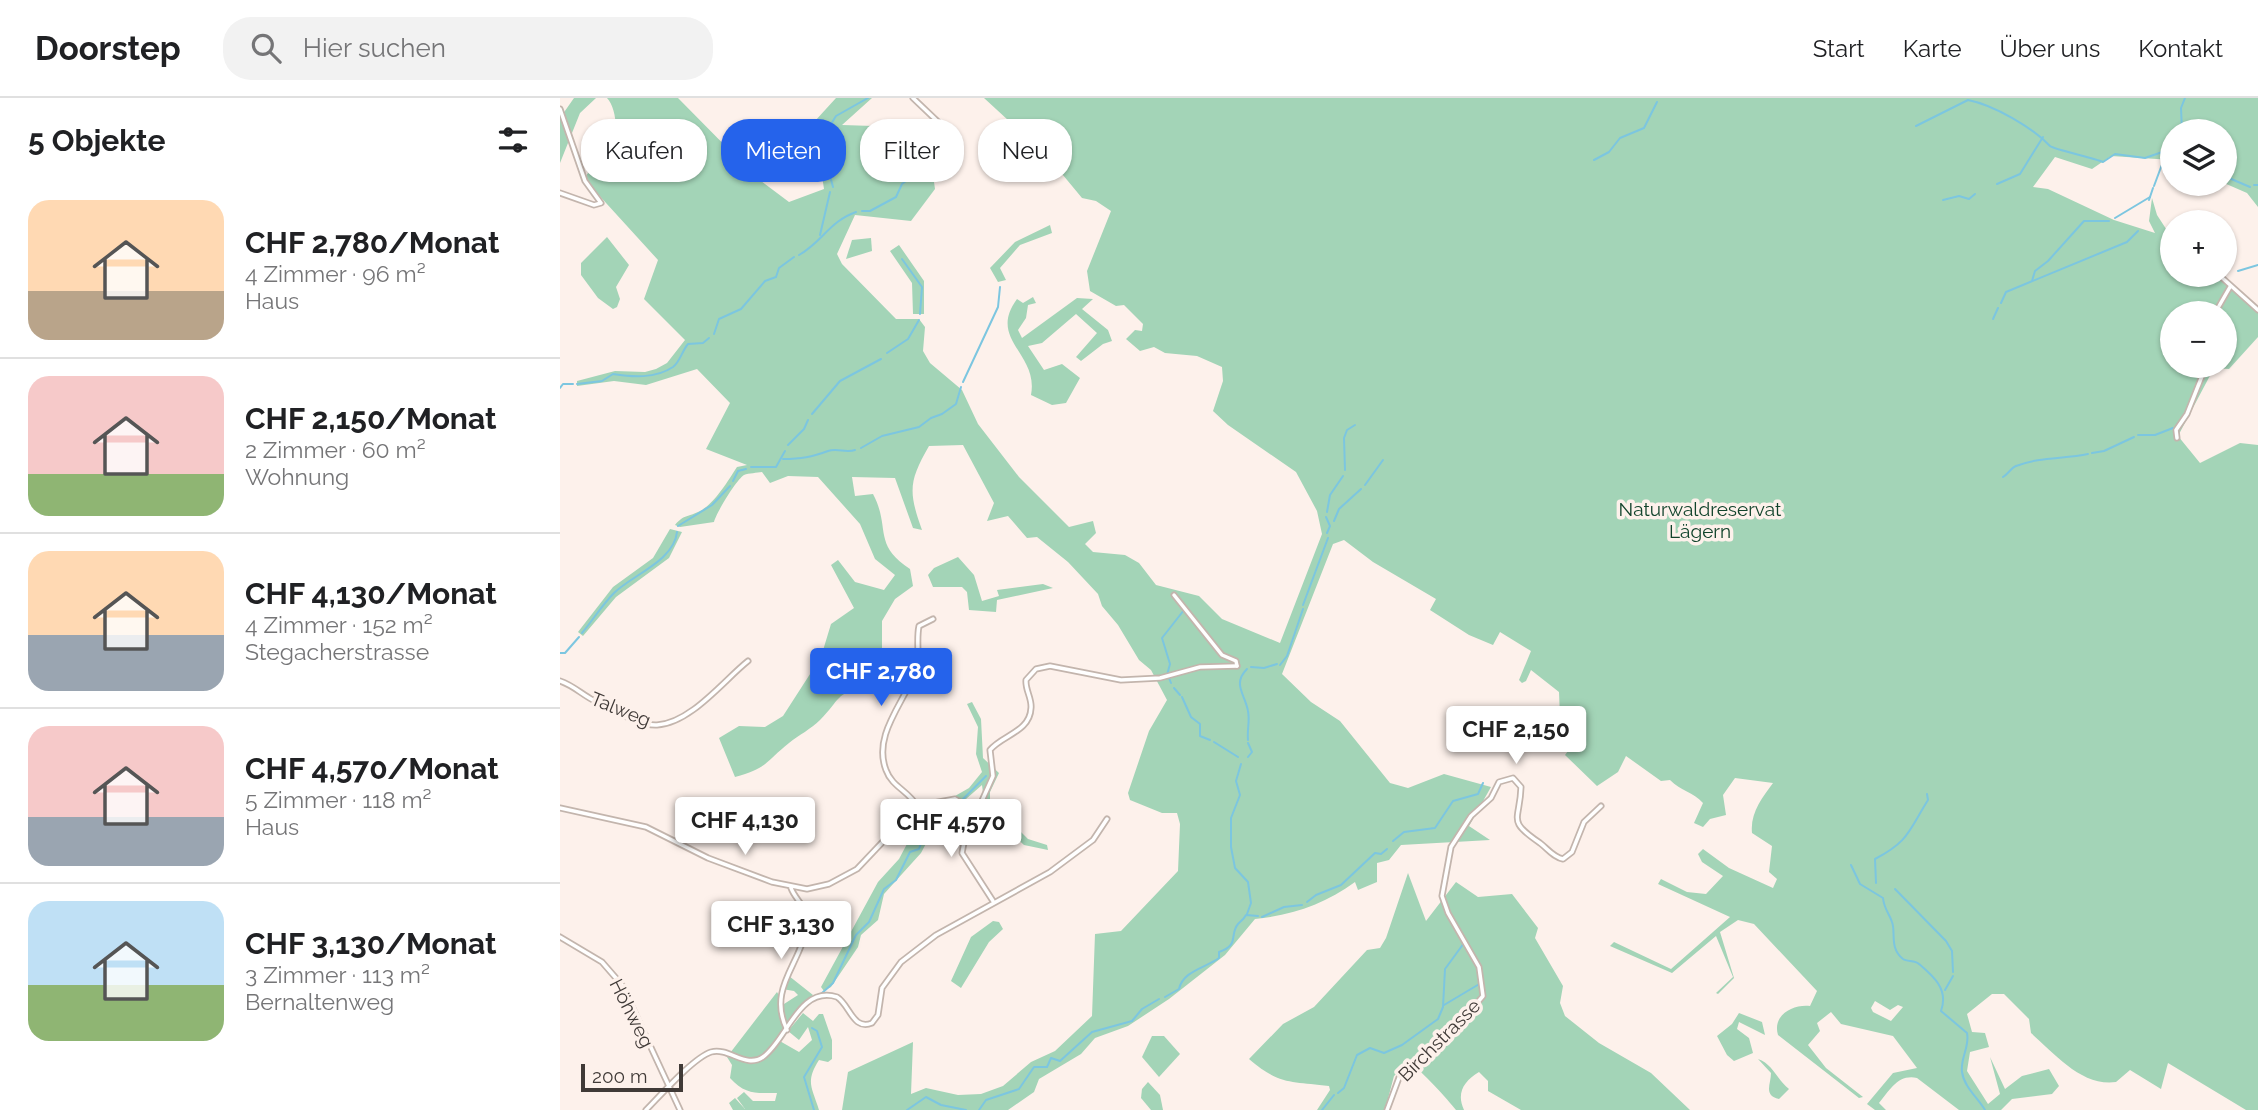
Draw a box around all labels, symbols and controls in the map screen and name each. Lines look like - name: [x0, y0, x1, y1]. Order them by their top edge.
- search box: [223, 17, 713, 80]
- text: Doorstep: [35, 29, 181, 68]
- icon: search: [247, 29, 285, 67]
- text: Hier suchen: [303, 33, 446, 63]
- text: Start: [1813, 34, 1865, 63]
- text: Karte: [1903, 34, 1962, 63]
- text: Über uns: [2000, 34, 2100, 63]
- text: Kontakt: [2138, 34, 2223, 63]
- chip: Kaufen: [581, 119, 707, 182]
- chip: Mieten: [721, 119, 846, 182]
- chip: Filter: [860, 119, 964, 182]
- chip: Neu: [978, 119, 1072, 182]
- map controls: [2160, 119, 2237, 378]
- button: layers: [2160, 119, 2237, 196]
- icon: filters: [494, 121, 532, 159]
- text: 5 Objekte: [28, 123, 165, 158]
- button: +: [2160, 210, 2237, 287]
- text: CHF 2,780/Monat: [245, 225, 499, 260]
- icon: home: [84, 228, 168, 312]
- text: 4 Zimmer · 96 m²: [245, 260, 426, 287]
- text: Haus: [245, 287, 299, 314]
- button: −: [2160, 301, 2237, 378]
- text: CHF 2,150/Monat: [245, 401, 497, 436]
- icon: home: [84, 404, 168, 488]
- text: 2 Zimmer · 60 m²: [245, 436, 426, 463]
- text: Wohnung: [245, 463, 349, 490]
- park label: Naturwaldreservat Lägern: [1619, 498, 1782, 542]
- text: CHF 4,130/Monat: [245, 576, 497, 611]
- icon: home: [84, 579, 168, 663]
- text: 4 Zimmer · 152 m²: [245, 611, 433, 638]
- text: Stegacherstrasse: [245, 638, 429, 665]
- pin: CHF 2,780: [801, 648, 961, 708]
- text: CHF 2,780: [826, 657, 936, 684]
- street label: Talweg: [588, 687, 654, 731]
- pin: CHF 2,150: [1436, 706, 1596, 766]
- text: CHF 2,150: [1462, 715, 1570, 742]
- text: CHF 4,570/Monat: [245, 751, 499, 786]
- icon: home: [84, 754, 168, 838]
- text: 5 Zimmer · 118 m²: [245, 786, 432, 813]
- pin: CHF 4,130: [665, 798, 825, 857]
- pin: CHF 4,570: [871, 800, 1031, 859]
- text: CHF 4,130: [691, 806, 799, 833]
- text: CHF 4,570: [896, 808, 1006, 835]
- text: Haus: [245, 813, 299, 840]
- pin: CHF 3,130: [701, 902, 861, 961]
- text: CHF 3,130: [727, 910, 835, 937]
- text: CHF 3,130/Monat: [245, 926, 496, 961]
- icon: home: [84, 929, 168, 1013]
- text: 3 Zimmer · 113 m²: [245, 961, 430, 988]
- street label: Höhweg: [605, 975, 659, 1051]
- text: Bernaltenweg: [245, 988, 394, 1015]
- street label: Birchstrasse: [1393, 994, 1485, 1086]
- scale bar: [581, 1061, 682, 1093]
- text: 200 m: [592, 1065, 647, 1087]

